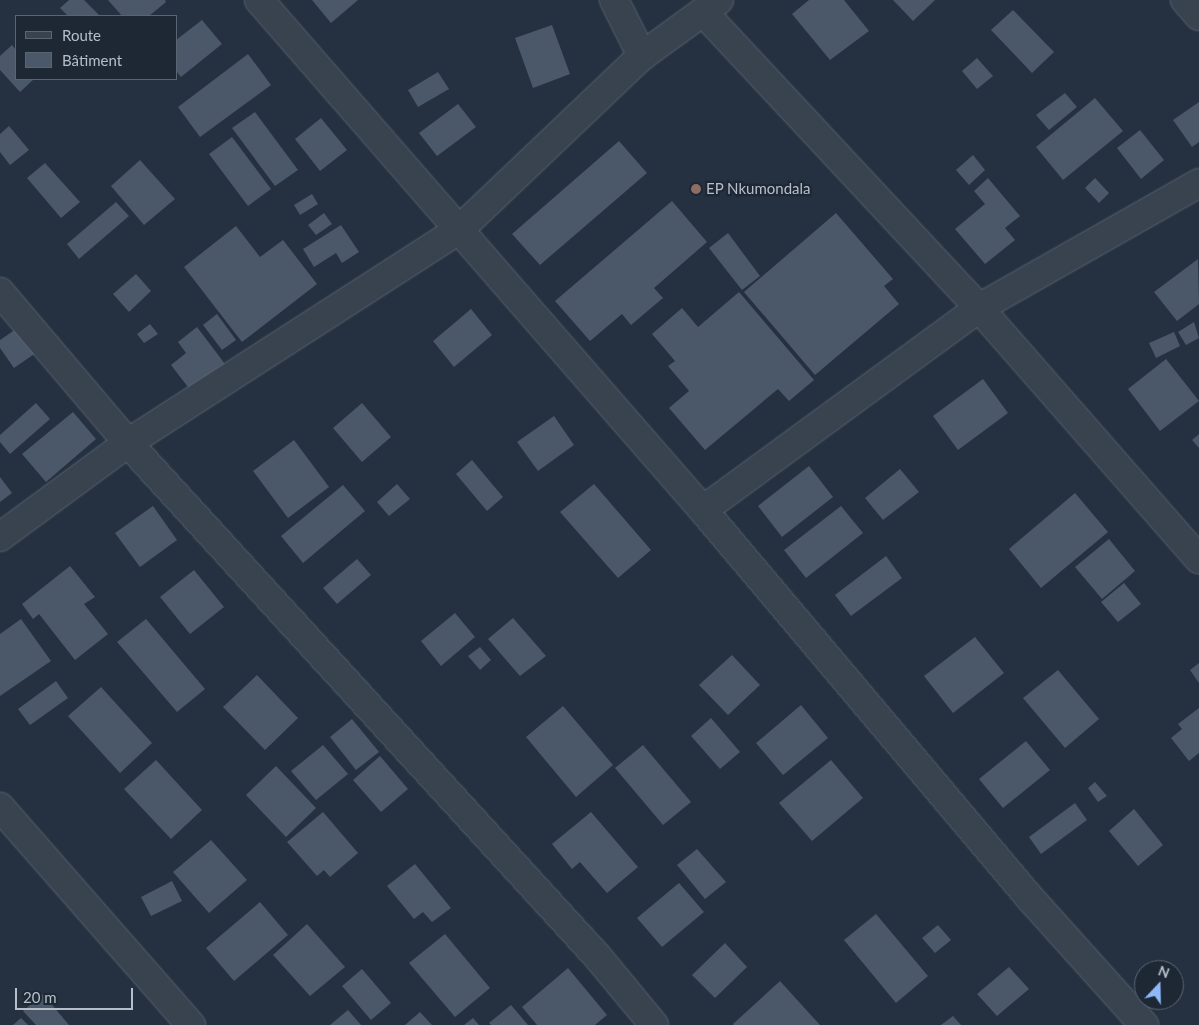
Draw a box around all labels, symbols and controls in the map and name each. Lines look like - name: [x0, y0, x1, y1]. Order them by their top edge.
- legend: [15, 15, 178, 80]
- text: Route: [62, 26, 101, 44]
- text: Bâtiment: [62, 51, 122, 69]
- place label: EP Nkumondala: [706, 180, 811, 198]
- marker: EP Nkumondala: [690, 183, 702, 195]
- north arrow: [1134, 960, 1184, 1010]
- text: N: [1156, 962, 1172, 981]
- scale bar: [18, 978, 135, 1010]
- text: 20 m: [23, 988, 57, 1006]

